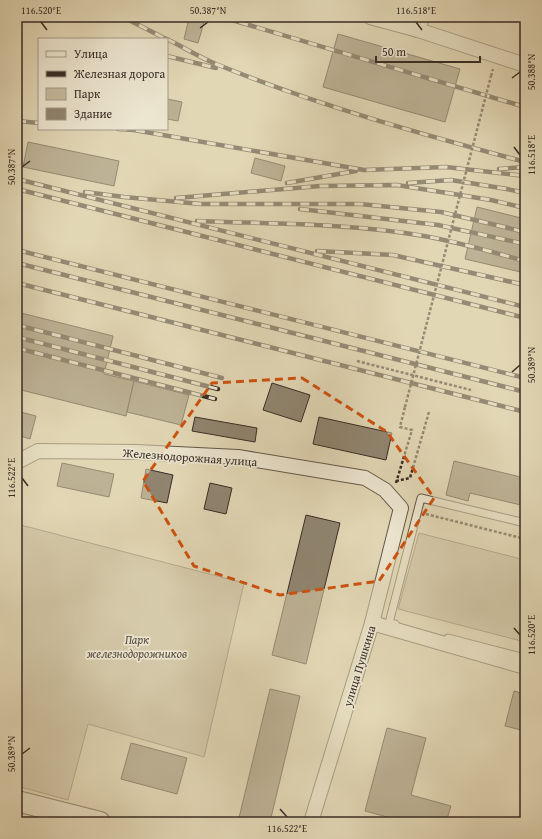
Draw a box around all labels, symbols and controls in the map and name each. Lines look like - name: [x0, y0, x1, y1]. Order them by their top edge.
- text: 116.520°E: [21, 3, 61, 18]
- text: 50.387°N: [190, 3, 227, 18]
- text: 116.518°E: [396, 3, 436, 18]
- legend: [38, 38, 168, 130]
- scale bar: [376, 38, 480, 64]
- text: 50 m: [382, 43, 406, 60]
- text: Улица: [74, 45, 108, 62]
- text: 50.388°N: [524, 53, 539, 90]
- text: Железная дорога: [73, 65, 165, 82]
- text: Парк: [74, 85, 101, 102]
- text: Здание: [74, 105, 113, 122]
- text: 116.518°E: [524, 135, 539, 175]
- text: 50.387°N: [4, 148, 19, 185]
- text: 50.389°N: [524, 346, 539, 383]
- street label: Железнодорожная улица: [121, 444, 258, 470]
- text: 116.522°E: [4, 458, 19, 498]
- text: 116.520°E: [524, 615, 539, 655]
- street label: улица Пушкина: [338, 623, 379, 710]
- park label: Парк железнодорожников: [86, 631, 187, 662]
- text: 50.389°N: [4, 735, 19, 772]
- text: 116.522°E: [267, 821, 307, 836]

